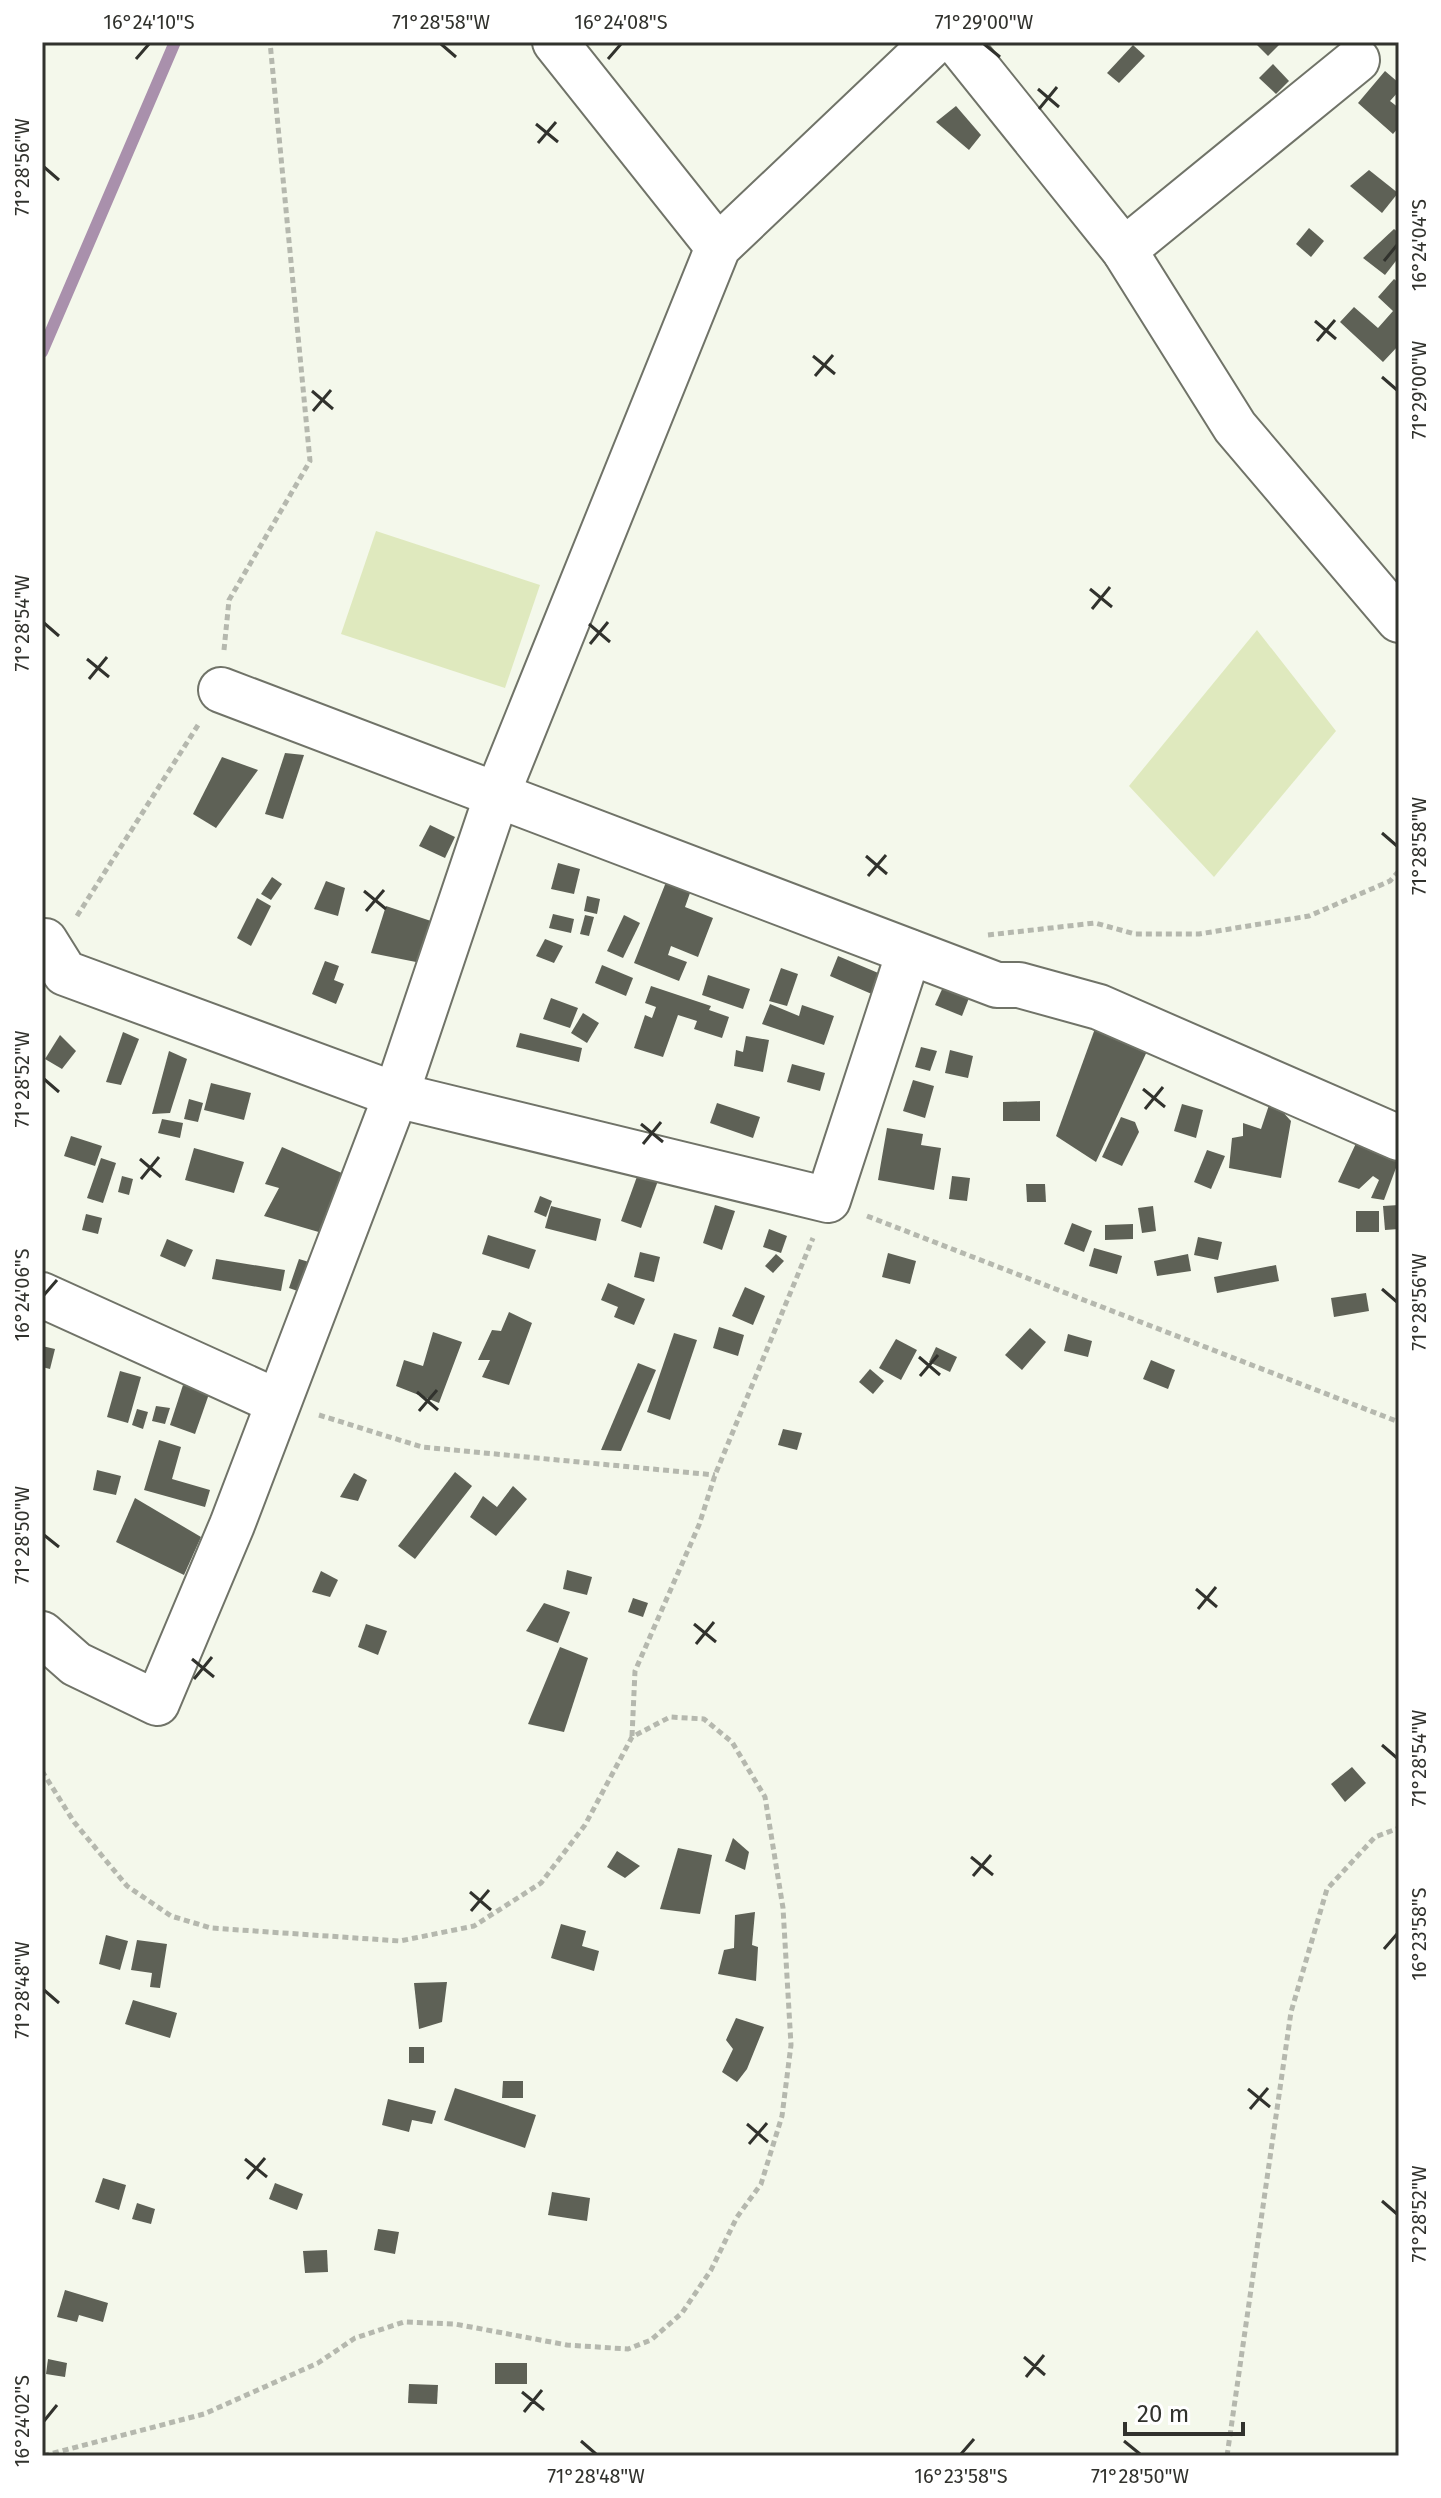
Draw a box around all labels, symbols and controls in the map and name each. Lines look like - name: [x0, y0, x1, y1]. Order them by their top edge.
- text: 16°24'10"S: [103, 10, 195, 34]
- text: 71°28'58"W: [392, 10, 490, 34]
- text: 16°24'08"S: [574, 10, 668, 34]
- text: 71°29'00"W: [935, 10, 1034, 34]
- text: 71°28'56"W: [10, 118, 34, 216]
- text: 16°24'04"S: [1407, 199, 1431, 291]
- text: 71°29'00"W: [1407, 340, 1431, 439]
- text: 71°28'54"W: [10, 574, 34, 671]
- text: 71°28'58"W: [1407, 797, 1431, 895]
- text: 71°28'52"W: [10, 1030, 34, 1127]
- text: 16°24'06"S: [10, 1248, 34, 1342]
- text: 71°28'56"W: [1407, 1253, 1431, 1351]
- text: 71°28'50"W: [10, 1485, 34, 1584]
- text: 71°28'54"W: [1407, 1709, 1431, 1806]
- text: 16°23'58"S: [1407, 1887, 1431, 1981]
- text: 71°28'48"W: [10, 1941, 34, 2039]
- text: 71°28'52"W: [1407, 2165, 1431, 2262]
- text: 16°24'02"S: [10, 2375, 34, 2467]
- scale bar: [1125, 2386, 1243, 2436]
- text: 20 m: [1137, 2400, 1189, 2428]
- text: 71°28'48"W: [547, 2464, 645, 2488]
- text: 16°23'58"S: [914, 2464, 1008, 2488]
- text: 71°28'50"W: [1091, 2464, 1190, 2488]

